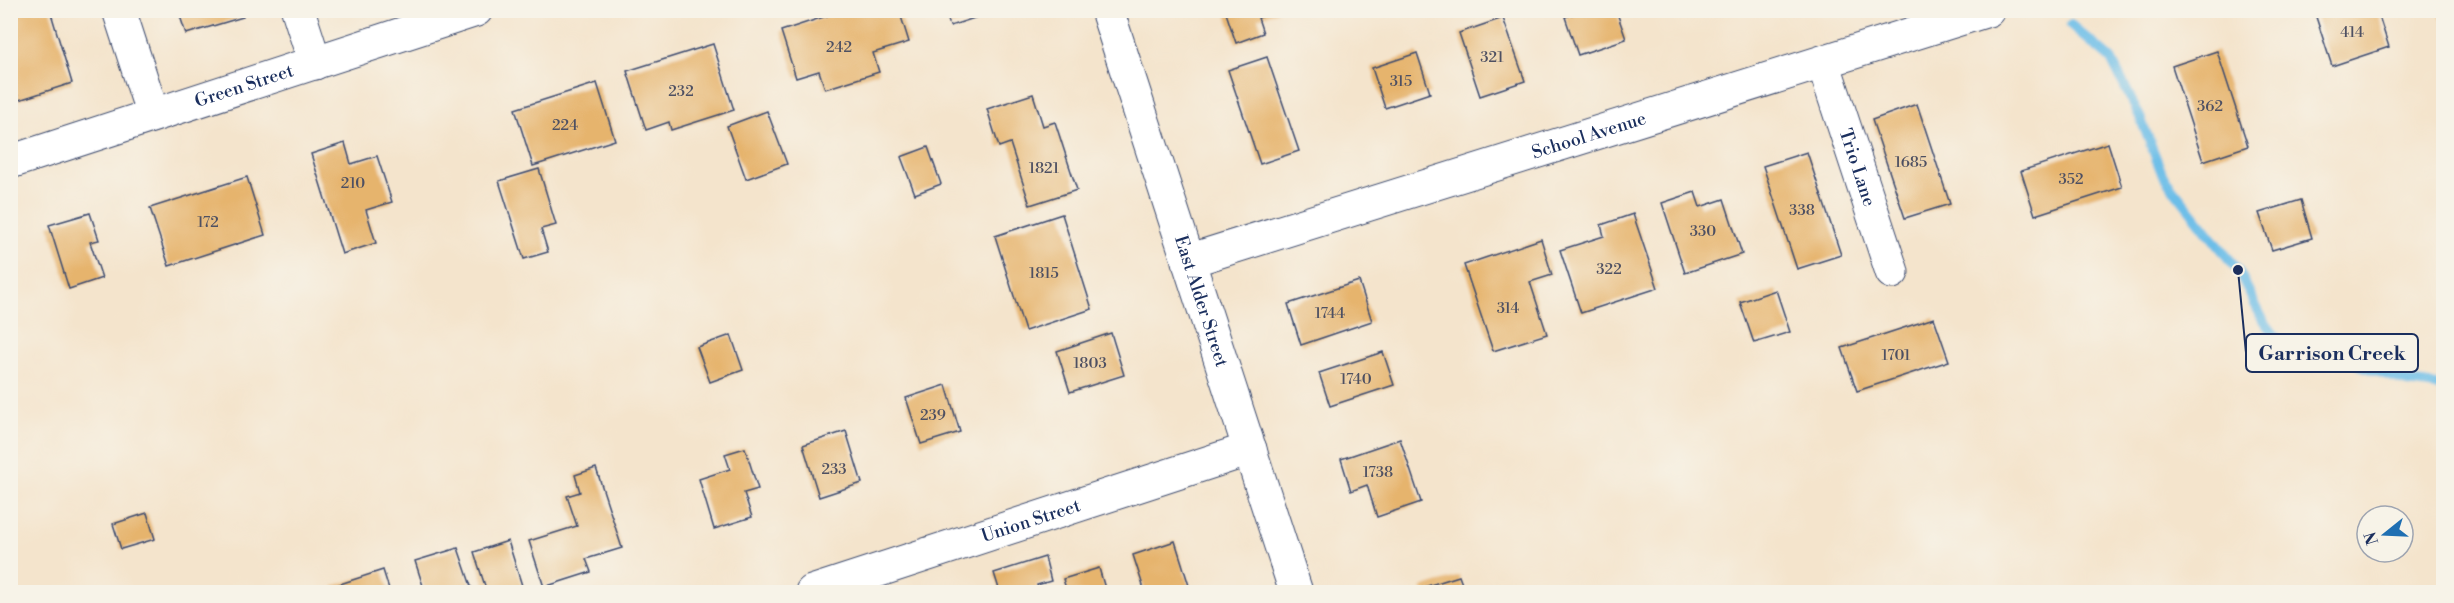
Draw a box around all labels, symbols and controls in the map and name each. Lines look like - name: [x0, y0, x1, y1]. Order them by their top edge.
- house number: 414: [2340, 23, 2364, 42]
- house number: 242: [826, 38, 852, 57]
- house number: 321: [1480, 48, 1504, 67]
- street label: Green Street: [192, 59, 297, 113]
- house number: 315: [1390, 72, 1412, 91]
- house number: 232: [668, 82, 694, 101]
- house number: 362: [2197, 97, 2223, 116]
- street label: School Avenue: [1529, 107, 1649, 164]
- house number: 224: [552, 116, 578, 135]
- street label: Trio Lane: [1834, 126, 1881, 209]
- house number: 1685: [1895, 153, 1927, 172]
- house number: 1821: [1029, 159, 1060, 178]
- house number: 352: [2058, 170, 2084, 189]
- house number: 210: [341, 174, 365, 193]
- house number: 338: [1789, 201, 1815, 220]
- house number: 172: [197, 213, 219, 232]
- house number: 330: [1690, 222, 1716, 241]
- street label: East Alder Street: [1169, 232, 1234, 370]
- house number: 322: [1596, 260, 1622, 279]
- house number: 1815: [1029, 264, 1059, 283]
- house number: 314: [1497, 299, 1519, 318]
- house number: 1744: [1315, 304, 1345, 323]
- callout: Garrison Creek: [2246, 334, 2418, 372]
- text: Garrison Creek: [2258, 342, 2407, 367]
- house number: 1701: [1882, 346, 1911, 365]
- house number: 1803: [1073, 354, 1107, 373]
- house number: 1740: [1340, 370, 1372, 389]
- house number: 239: [920, 406, 946, 425]
- house number: 233: [821, 460, 847, 479]
- house number: 1738: [1363, 463, 1393, 482]
- street label: Union Street: [978, 494, 1084, 548]
- north arrow: [2355, 504, 2415, 564]
- text: N: [2360, 529, 2383, 547]

